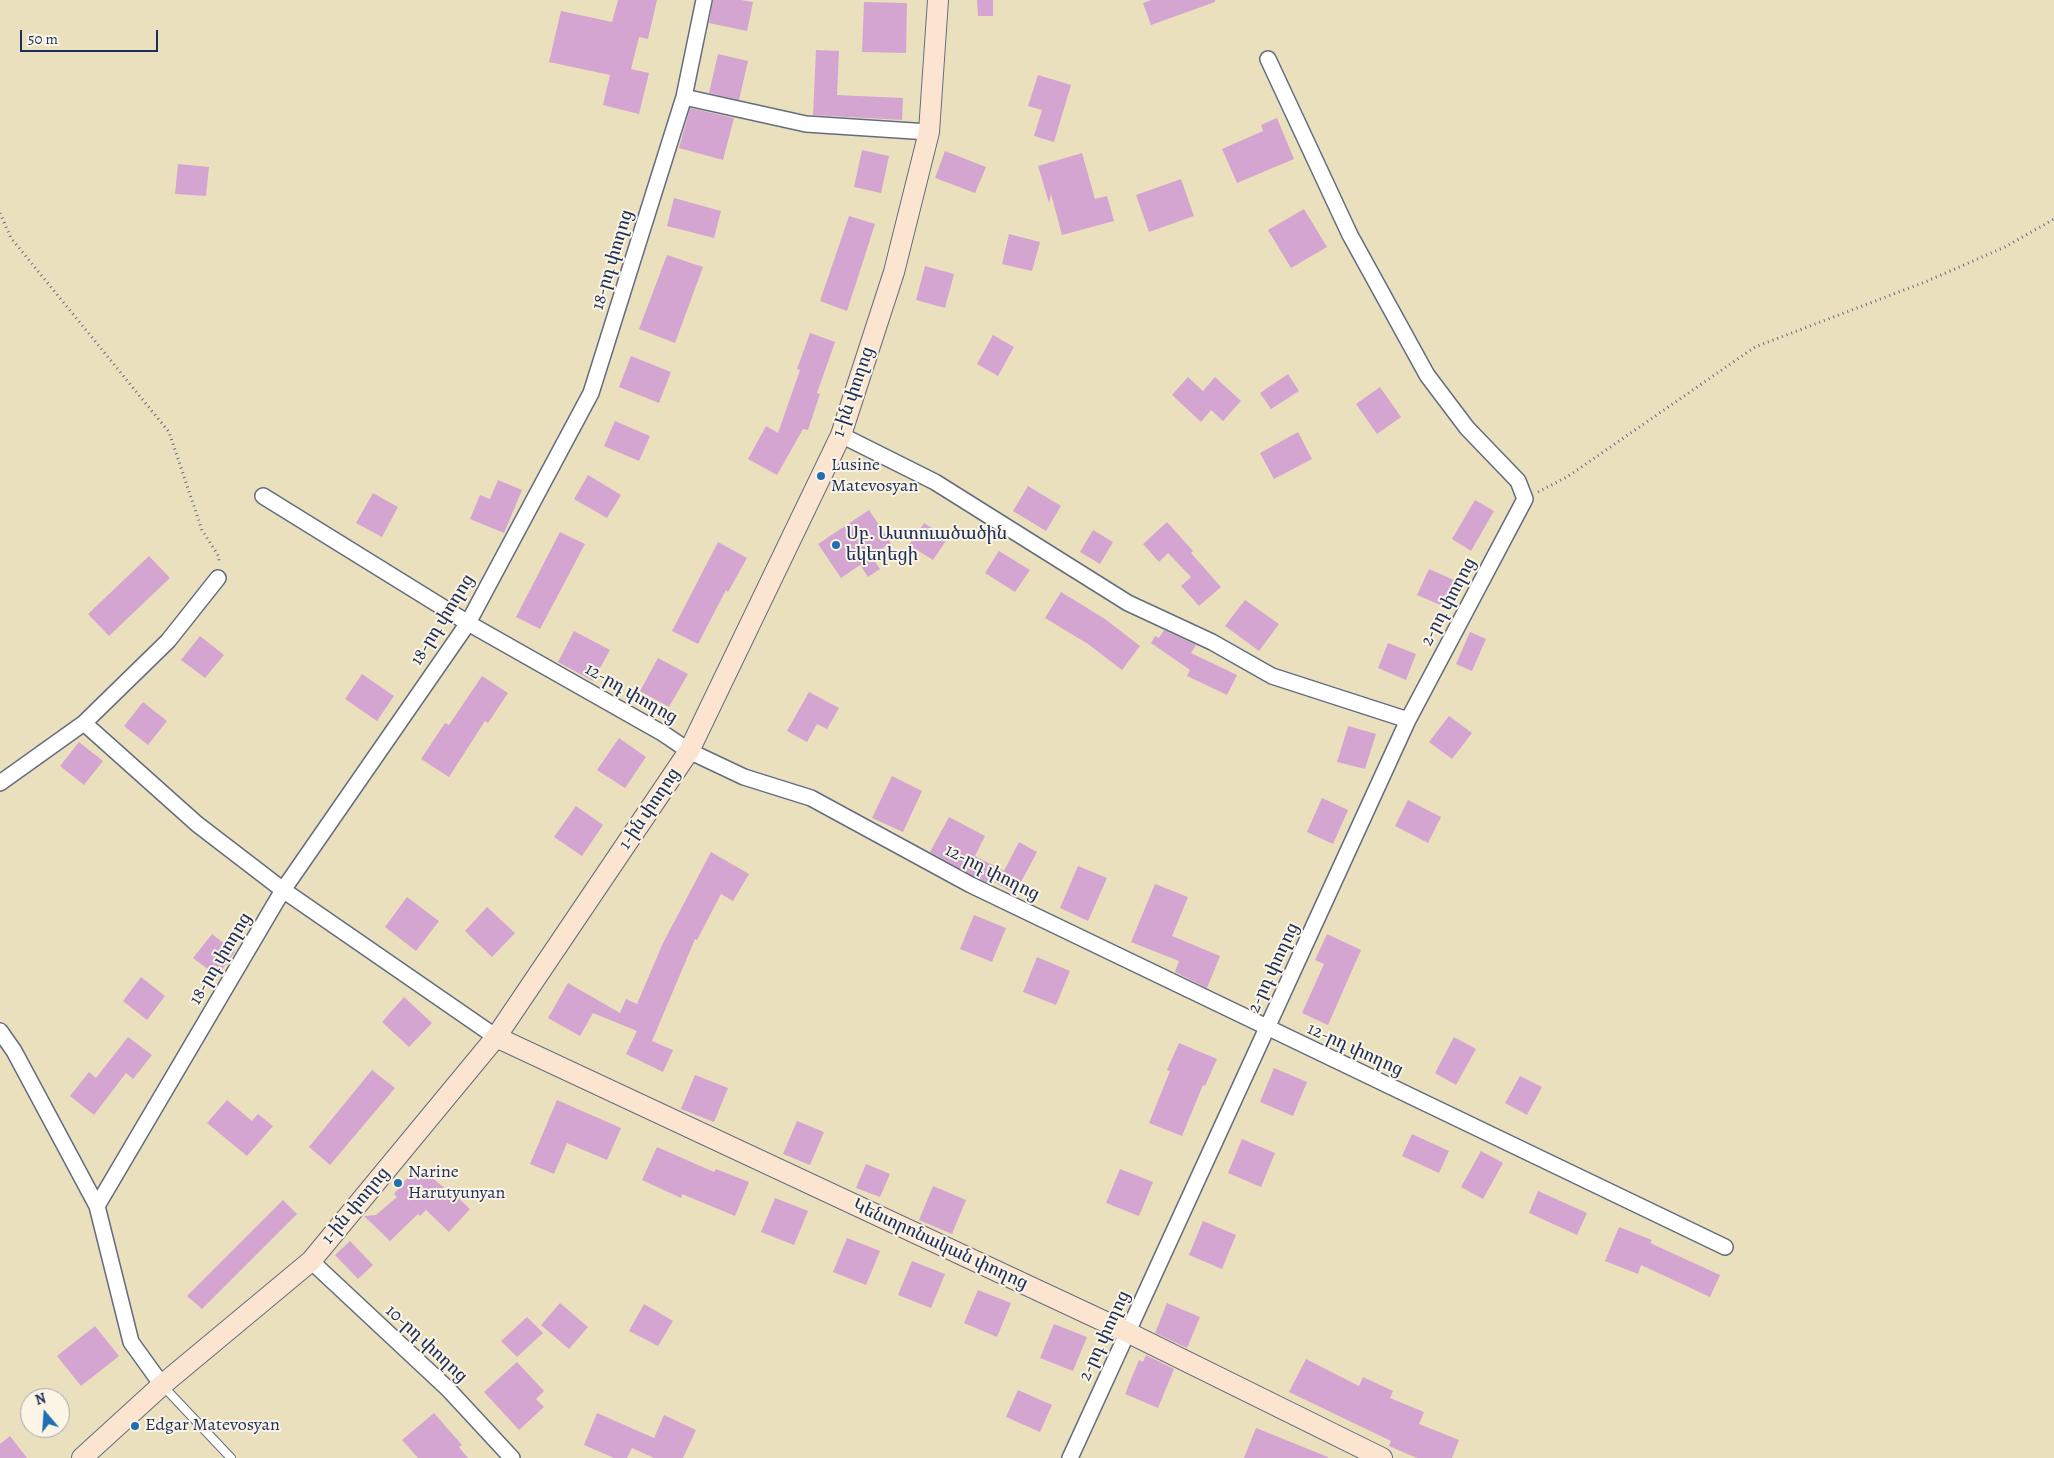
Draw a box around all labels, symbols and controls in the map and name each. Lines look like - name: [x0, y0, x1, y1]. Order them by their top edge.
- scale bar: [22, 20, 160, 52]
- text: 50 m: [28, 29, 58, 49]
- street label: 18-րդ փողոց: [588, 207, 638, 313]
- street label: 1-ին փողոց: [828, 344, 880, 440]
- place label: Lusine Matevosyan: [831, 455, 918, 498]
- marker: Lusine Matevosyan: [815, 470, 827, 482]
- place label: Սբ. Աստուածածին եկեղեցի: [846, 524, 1007, 566]
- marker: Սբ. Աստուածածին եկեղեցի: [830, 539, 842, 551]
- street label: 2-րդ փողոց: [1417, 554, 1481, 650]
- street label: 18-րդ փողոց: [406, 570, 480, 670]
- street label: 12-րդ փողոց: [581, 659, 681, 729]
- street label: 1-ին փողոց: [615, 764, 685, 854]
- street label: 12-րդ փողոց: [941, 840, 1043, 906]
- street label: 18-րդ փողոց: [185, 909, 257, 1009]
- street label: 2-րդ փողոց: [1244, 919, 1304, 1017]
- street label: 12-րդ փողոց: [1304, 1018, 1406, 1082]
- place label: Narine Harutyunyan: [408, 1162, 505, 1204]
- street label: 1-ին փողոց: [317, 1163, 395, 1249]
- marker: Narine Harutyunyan: [392, 1177, 404, 1189]
- street label: Կենտրոնական փողոց: [849, 1195, 1031, 1295]
- street label: 2-րդ փողոց: [1075, 1287, 1135, 1385]
- street label: 10-րդ փողոց: [380, 1301, 472, 1387]
- north arrow: [20, 1388, 70, 1438]
- text: N: [33, 1389, 48, 1410]
- place label: Edgar Matevosyan: [145, 1415, 280, 1437]
- marker: Edgar Matevosyan: [129, 1420, 141, 1432]

